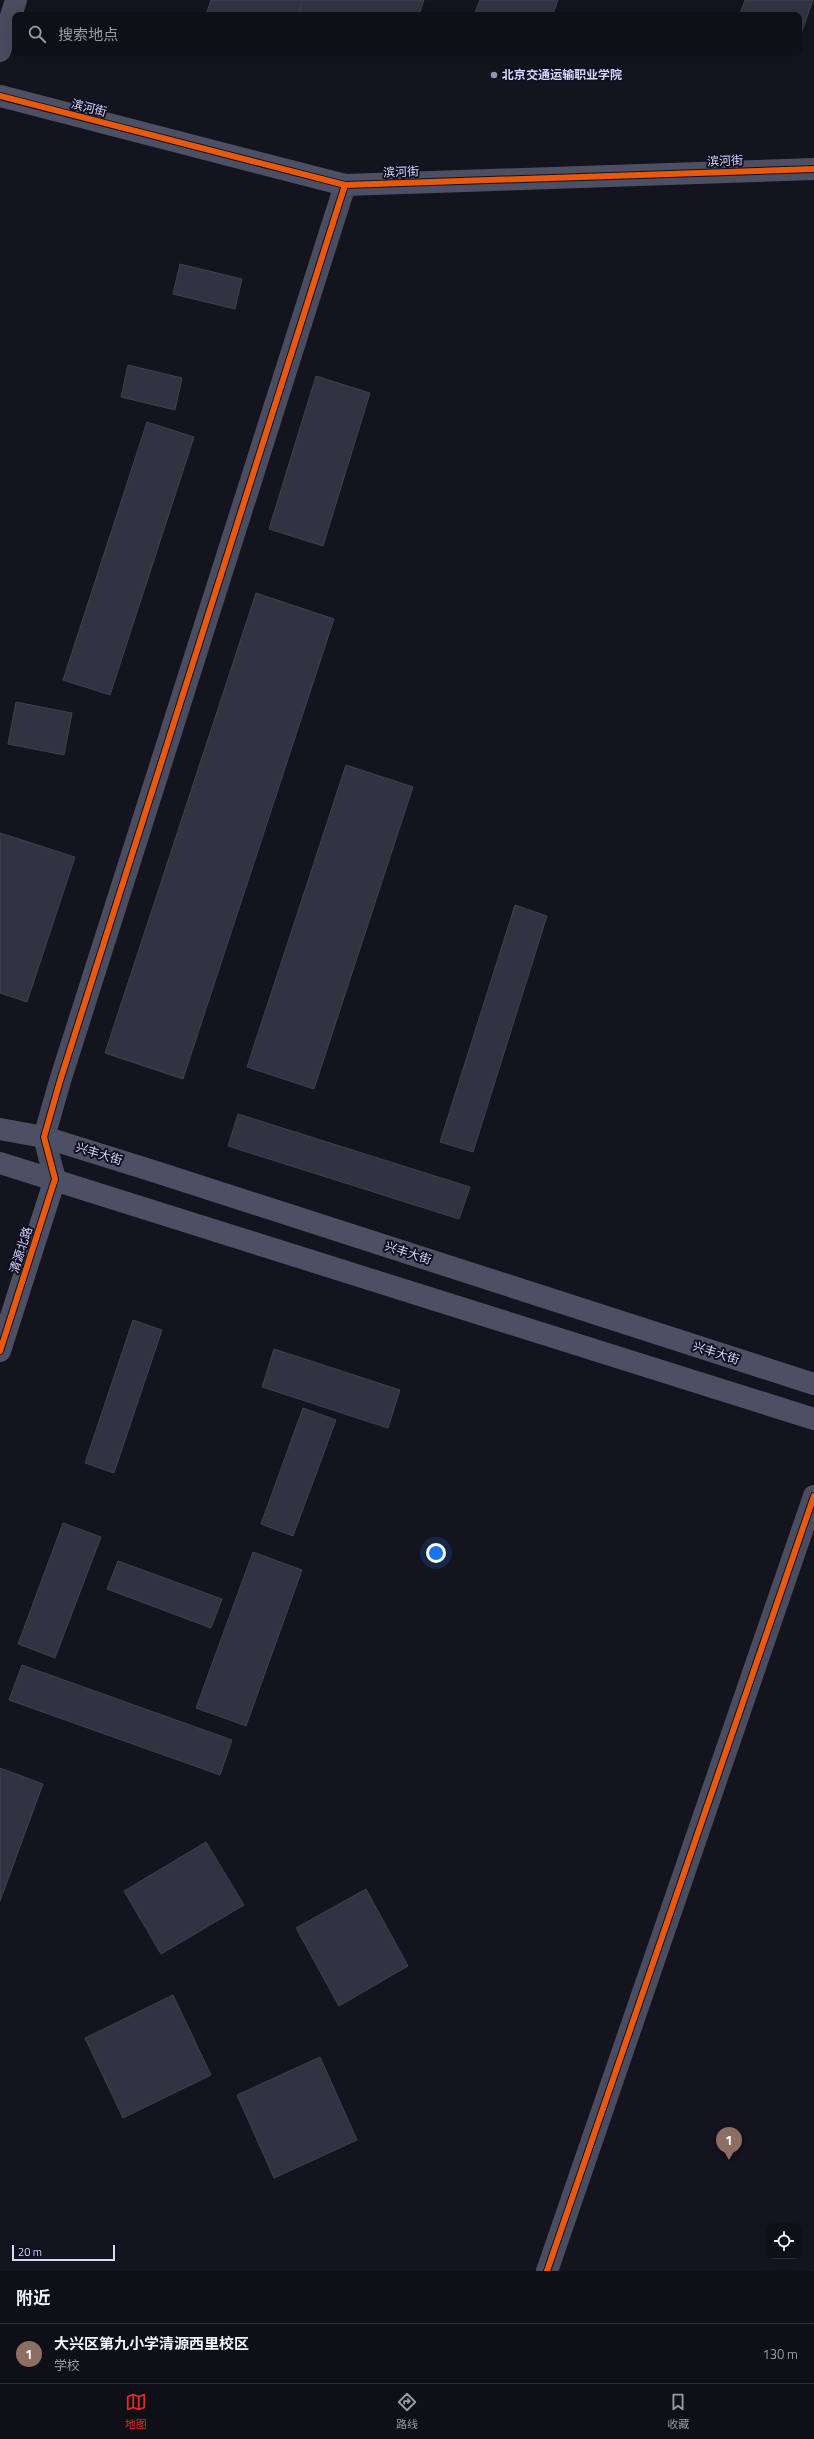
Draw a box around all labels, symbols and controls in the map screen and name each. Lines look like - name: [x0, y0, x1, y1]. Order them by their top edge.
- search box: [12, 12, 802, 56]
- icon: search: [26, 23, 48, 45]
- text: 搜索地点: [58, 23, 118, 46]
- place label: 北京交通运输职业学院: [502, 65, 622, 84]
- marker: 北京交通运输职业学院: [489, 70, 499, 80]
- street label: 滨河街: [69, 94, 109, 121]
- street label: 滨河街: [707, 150, 743, 171]
- street label: 滨河街: [383, 161, 419, 182]
- street label: 兴丰大街: [73, 1137, 125, 1170]
- street label: 清源北路: [4, 1224, 37, 1276]
- street label: 兴丰大街: [382, 1236, 434, 1269]
- street label: 兴丰大街: [690, 1336, 742, 1369]
- your location: [426, 1543, 446, 1563]
- pin: 1: [716, 2127, 742, 2160]
- map controls: [766, 2223, 802, 2259]
- button: locate: [766, 2223, 802, 2259]
- scale bar: [12, 2243, 115, 2262]
- text: 20 m: [18, 2244, 42, 2260]
- text: 附近: [16, 2285, 50, 2311]
- text: 大兴区第九小学清源西里校区: [54, 2332, 249, 2355]
- text: 1: [25, 2344, 33, 2364]
- text: 130 m: [762, 2344, 798, 2364]
- text: 学校: [54, 2355, 80, 2375]
- tab: 地图: [125, 2391, 147, 2432]
- tab: 路线: [396, 2391, 418, 2432]
- tab: 收藏: [667, 2391, 689, 2432]

